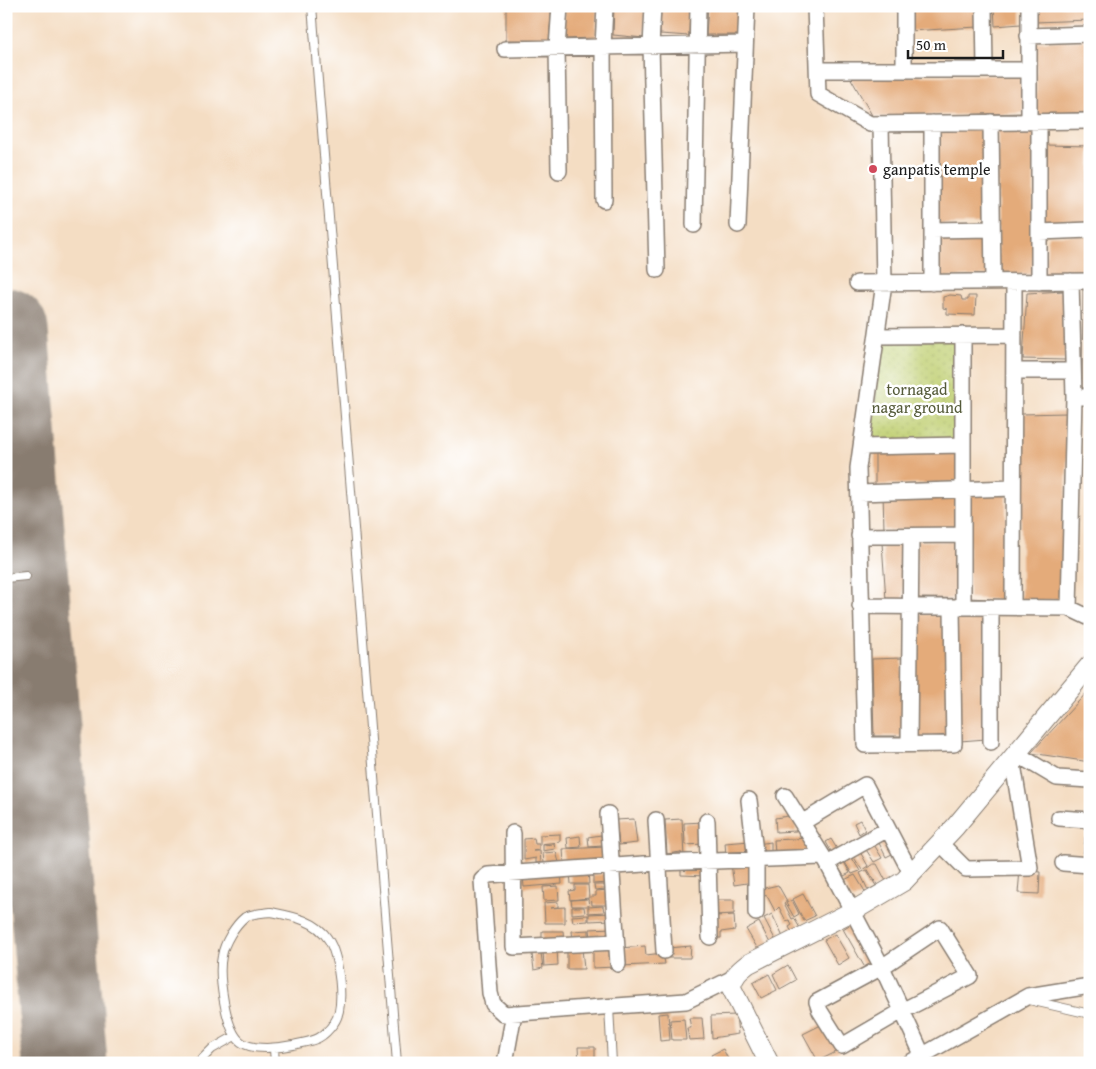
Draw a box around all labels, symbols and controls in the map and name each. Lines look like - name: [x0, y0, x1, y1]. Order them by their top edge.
- scale bar: [908, 28, 1004, 60]
- text: 50 m: [916, 34, 947, 55]
- place label: ganpatis temple: [883, 157, 991, 181]
- marker: ganpatis temple: [867, 163, 879, 175]
- park label: tornagad nagar ground: [872, 377, 963, 419]

